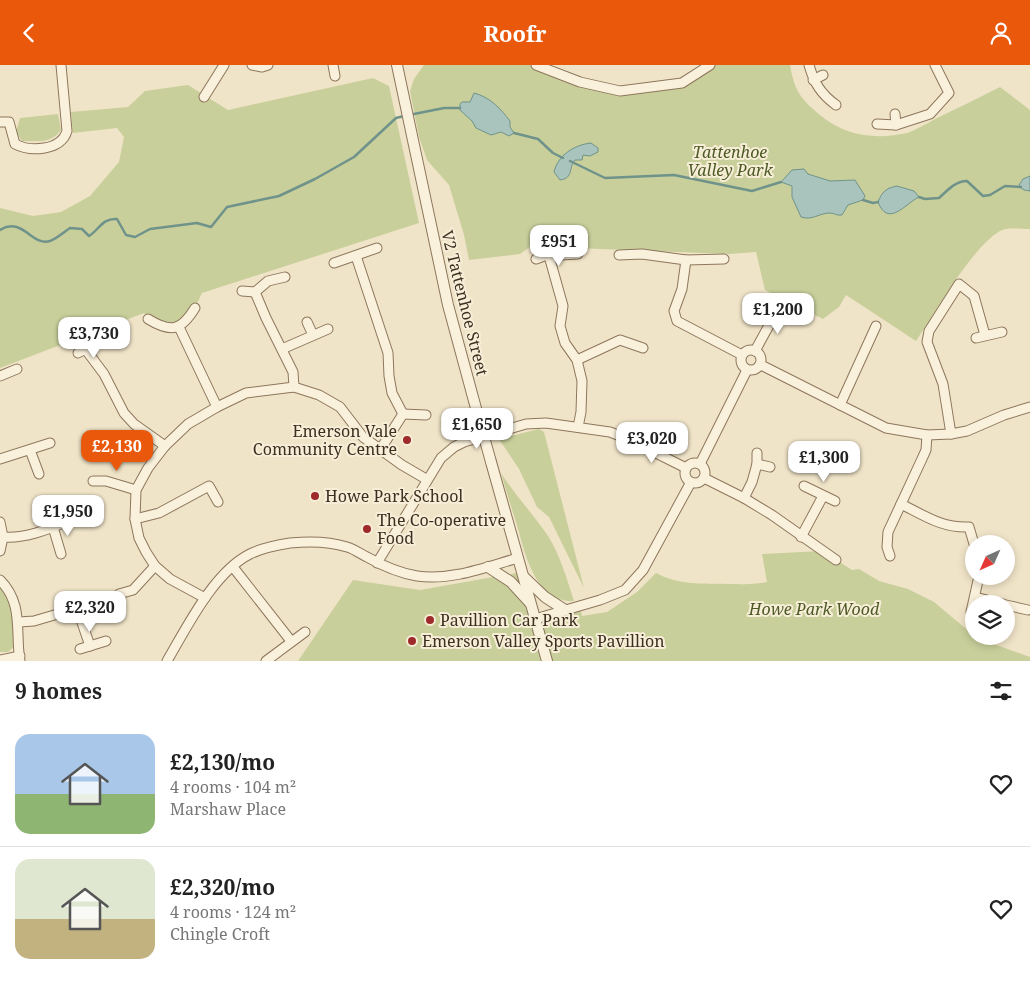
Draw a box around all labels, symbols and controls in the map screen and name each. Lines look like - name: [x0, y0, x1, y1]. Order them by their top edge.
- text: Roofr: [483, 18, 547, 48]
- icon: back: [15, 19, 43, 47]
- icon: person: [987, 19, 1015, 47]
- park label: Tattenhoe Valley Park: [687, 141, 773, 181]
- pin: £951: [529, 225, 589, 267]
- street label: V2 Tattenhoe Street: [436, 228, 494, 378]
- text: £951: [541, 230, 577, 252]
- pin: £1,200: [737, 293, 819, 335]
- text: £1,200: [753, 298, 803, 320]
- pin: £3,730: [53, 317, 135, 359]
- text: £3,730: [69, 322, 119, 344]
- pin: £1,650: [436, 407, 518, 450]
- text: £1,650: [452, 413, 502, 435]
- place label: Emerson Vale Community Centre: [253, 420, 397, 460]
- pin: £3,020: [611, 421, 693, 464]
- text: £3,020: [627, 427, 677, 449]
- pin: £2,130: [76, 429, 158, 472]
- marker: Emerson Vale Community Centre: [401, 434, 413, 446]
- text: £2,130: [92, 435, 142, 457]
- pin: £1,300: [783, 441, 865, 483]
- text: £1,300: [799, 446, 849, 468]
- place label: Howe Park School: [325, 485, 463, 507]
- marker: Howe Park School: [309, 490, 321, 502]
- pin: £1,950: [27, 495, 109, 537]
- text: £1,950: [43, 500, 93, 522]
- place label: The Co-operative Food: [377, 509, 506, 549]
- marker: The Co-operative Food: [361, 523, 373, 535]
- north arrow: [965, 535, 1015, 585]
- map controls: [965, 535, 1015, 645]
- pin: £2,320: [49, 591, 131, 633]
- button: layers: [965, 595, 1015, 645]
- text: £2,320: [65, 596, 115, 618]
- park label: Howe Park Wood: [748, 598, 880, 620]
- place label: Pavillion Car Park: [440, 609, 579, 631]
- marker: Pavillion Car Park: [424, 614, 436, 626]
- place label: Emerson Valley Sports Pavillion: [422, 630, 665, 652]
- marker: Emerson Valley Sports Pavillion: [406, 635, 418, 647]
- text: 9 homes: [15, 677, 102, 705]
- icon: filters: [987, 677, 1015, 705]
- text: £2,130/mo: [170, 748, 275, 776]
- icon: home: [55, 754, 115, 814]
- icon: heart: [987, 770, 1015, 798]
- text: 4 rooms · 104 m²: [170, 776, 296, 798]
- text: Marshaw Place: [170, 798, 286, 820]
- text: £2,320/mo: [170, 873, 275, 901]
- icon: home: [55, 879, 115, 939]
- icon: heart: [987, 895, 1015, 923]
- text: 4 rooms · 124 m²: [170, 901, 296, 923]
- text: Chingle Croft: [170, 923, 270, 945]

